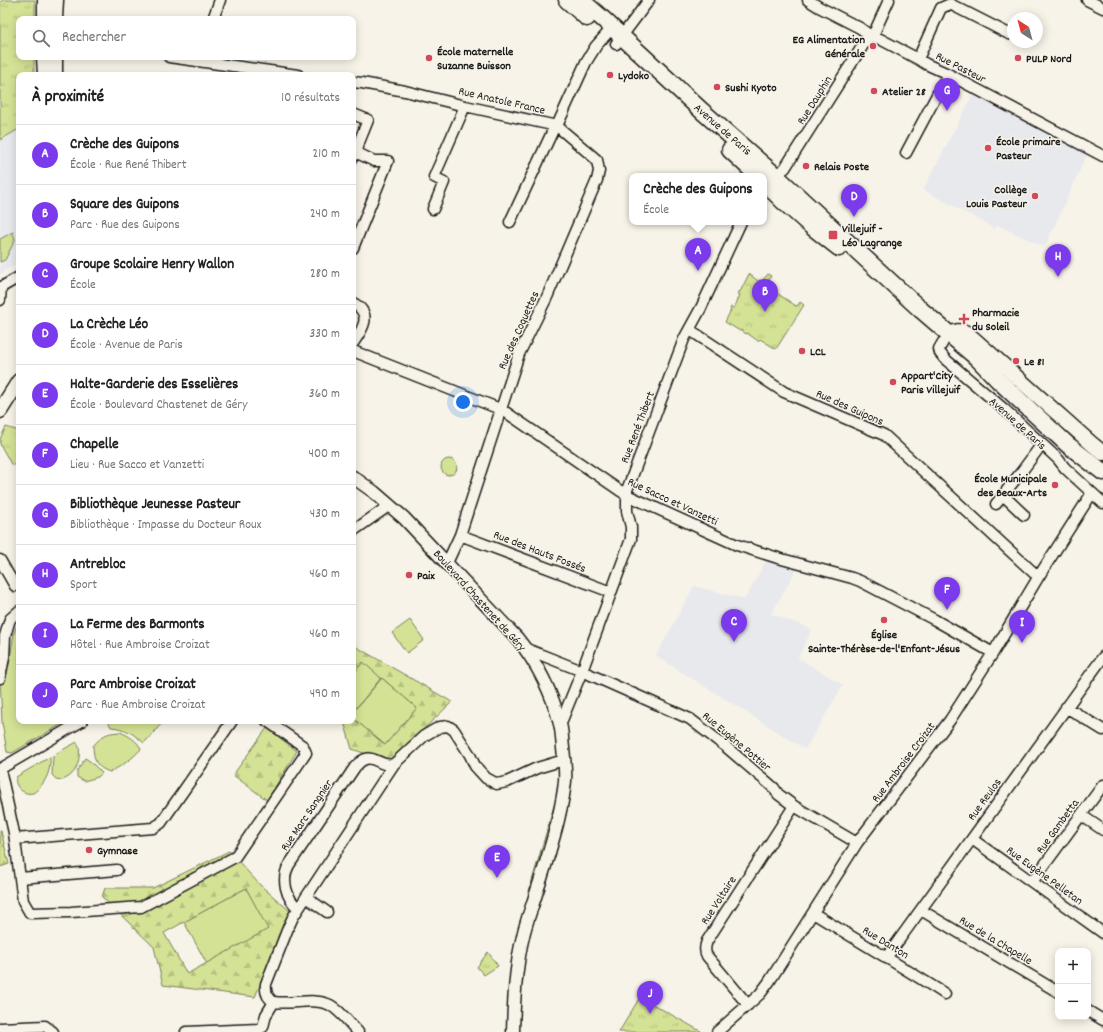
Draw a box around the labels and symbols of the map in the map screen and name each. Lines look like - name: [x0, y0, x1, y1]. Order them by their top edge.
- north arrow: [1007, 12, 1043, 48]
- place label: EG Alimentation Générale: [793, 32, 866, 63]
- marker: EG Alimentation Générale: [868, 41, 878, 51]
- place label: École maternelle Suzanne Buisson: [437, 44, 514, 75]
- street label: Rue Pasteur: [932, 48, 989, 89]
- place label: PULP Nord: [1026, 51, 1072, 68]
- marker: École maternelle Suzanne Buisson: [424, 53, 434, 63]
- marker: PULP Nord: [1013, 53, 1023, 63]
- place label: Lydoko: [618, 68, 650, 85]
- marker: Lydoko: [605, 70, 615, 80]
- street label: Rue Dauphin: [794, 73, 837, 129]
- pin: G: [934, 78, 960, 111]
- place label: Sushi Kyoto: [725, 80, 777, 97]
- marker: Sushi Kyoto: [712, 82, 722, 92]
- street label: Rue Anatole France: [457, 83, 547, 120]
- place label: Atelier 28: [882, 84, 926, 101]
- marker: Atelier 28: [869, 86, 879, 96]
- street label: Avenue de Paris: [689, 100, 755, 160]
- place label: École primaire Pasteur: [996, 134, 1061, 165]
- marker: École primaire Pasteur: [983, 143, 993, 153]
- place label: Relais Poste: [814, 159, 870, 176]
- marker: Relais Poste: [801, 161, 811, 171]
- place label: Collège Louis Pasteur: [966, 182, 1028, 213]
- pin: D: [841, 184, 867, 217]
- marker: Collège Louis Pasteur: [1030, 191, 1040, 201]
- place label: Villejuif - Léo Lagrange: [842, 221, 903, 252]
- marker: Villejuif - Léo Lagrange: [827, 229, 839, 241]
- pin: A: [685, 238, 711, 271]
- pin: H: [1045, 244, 1071, 277]
- pin: B: [752, 279, 778, 312]
- street label: Rue des Coquettes: [495, 289, 544, 372]
- place label: Pharmacie du Soleil: [972, 305, 1020, 336]
- marker: Pharmacie du Soleil: [959, 314, 969, 324]
- place label: LCL: [810, 344, 826, 361]
- marker: LCL: [797, 346, 807, 356]
- place label: Le 81: [1024, 354, 1045, 371]
- marker: Le 81: [1011, 356, 1021, 366]
- place label: Appart'City Paris Villejuif: [901, 368, 961, 399]
- marker: Appart'City Paris Villejuif: [888, 377, 898, 387]
- street label: Rue des Guipons: [813, 386, 886, 431]
- street label: Rue René Thibert: [617, 389, 660, 466]
- your location: [453, 392, 473, 412]
- street label: Avenue de Paris: [985, 394, 1049, 455]
- place label: École Municipale des Beaux-Arts: [974, 471, 1048, 502]
- street label: Rue Sacco et Vanzetti: [624, 474, 720, 531]
- marker: École Municipale des Beaux-Arts: [1050, 480, 1060, 490]
- street label: Rue des Hauts Fossés: [491, 527, 588, 578]
- street label: Boulevard Chastenet de Géry: [428, 546, 530, 657]
- place label: Paix: [417, 568, 435, 585]
- marker: Paix: [404, 570, 414, 580]
- pin: F: [934, 577, 960, 610]
- pin: C: [721, 609, 747, 642]
- pin: I: [1009, 610, 1035, 643]
- marker: Église Sainte-Thérèse-de-l'Enfant-Jésus: [879, 615, 889, 625]
- place label: Église Sainte-Thérèse-de-l'Enfant-Jésus: [808, 627, 960, 658]
- street label: Rue Eugène Pottier: [698, 708, 775, 776]
- street label: Rue Ambroise Croizat: [868, 719, 940, 807]
- street label: Rue Reulos: [964, 775, 1006, 825]
- street label: Rue Marc Sangnier: [277, 776, 338, 855]
- street label: Rue Gambetta: [1033, 796, 1084, 858]
- place label: Gymnase: [97, 843, 138, 860]
- street label: Rue Eugène Pelletan: [1002, 843, 1086, 910]
- marker: Gymnase: [84, 845, 94, 855]
- pin: E: [484, 845, 510, 878]
- street label: Rue Voltaire: [697, 873, 741, 929]
- street label: Rue de la Chapelle: [955, 913, 1035, 970]
- street label: Rue Danton: [859, 923, 912, 964]
- pin: J: [637, 981, 663, 1014]

